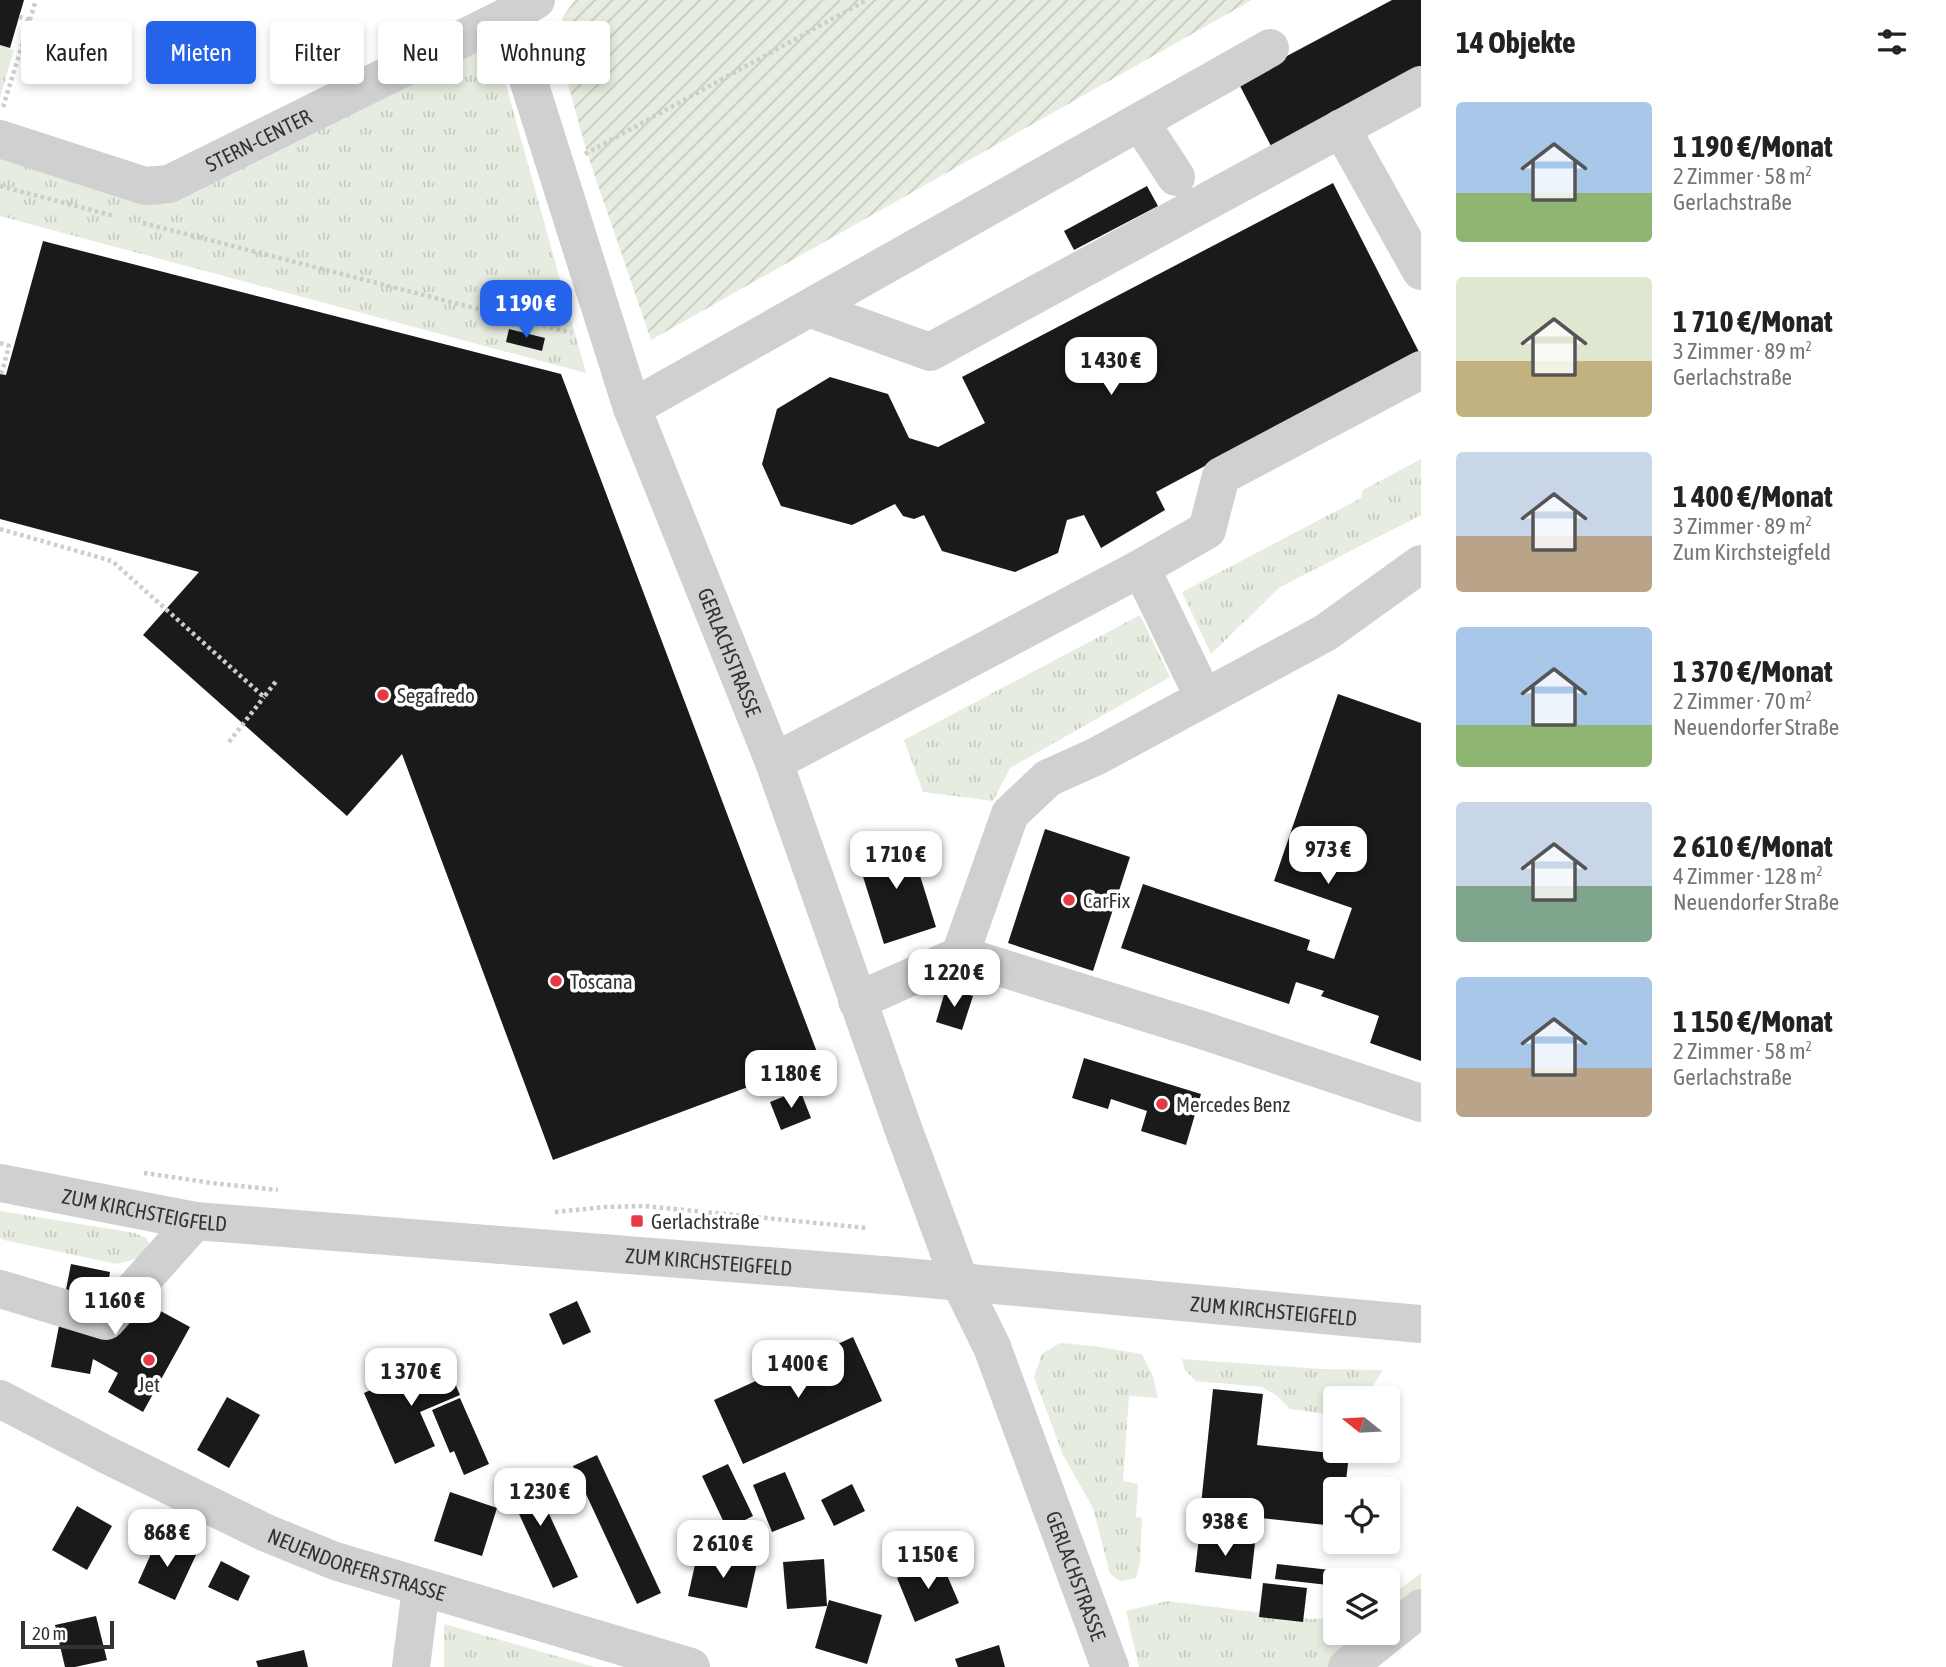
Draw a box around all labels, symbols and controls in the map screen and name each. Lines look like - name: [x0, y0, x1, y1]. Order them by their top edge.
- chip: Kaufen: [21, 21, 132, 84]
- chip: Mieten: [146, 21, 256, 84]
- chip: Filter: [270, 21, 364, 84]
- chip: Neu: [378, 21, 463, 84]
- chip: Wohnung: [477, 21, 610, 84]
- icon: filters: [1873, 23, 1911, 61]
- text: 14 Objekte: [1456, 25, 1576, 59]
- street label: STERN-CENTER: [201, 103, 315, 176]
- text: 1 190 €/Monat: [1673, 129, 1833, 163]
- icon: home: [1512, 130, 1596, 214]
- text: 2 Zimmer · 58 m²: [1673, 163, 1812, 189]
- text: Gerlachstraße: [1673, 189, 1792, 215]
- pin: 1 190 €: [461, 280, 591, 340]
- text: 1 190 €: [496, 290, 556, 316]
- text: 1 710 €/Monat: [1673, 304, 1833, 338]
- icon: home: [1512, 305, 1596, 389]
- pin: 1 430 €: [1046, 338, 1176, 397]
- text: 3 Zimmer · 89 m²: [1673, 338, 1812, 364]
- text: 1 430 €: [1081, 347, 1141, 373]
- text: Gerlachstraße: [1673, 364, 1792, 390]
- text: 1 400 €/Monat: [1673, 479, 1833, 513]
- icon: home: [1512, 480, 1596, 564]
- text: 3 Zimmer · 89 m²: [1673, 513, 1812, 539]
- text: Zum Kirchsteigfeld: [1673, 539, 1831, 565]
- street label: GERLACHSTRASSE: [693, 584, 766, 720]
- text: 1 370 €/Monat: [1673, 654, 1833, 688]
- icon: home: [1512, 655, 1596, 739]
- place label: Segafredo: [397, 683, 475, 707]
- marker: Segafredo: [375, 687, 391, 703]
- text: 2 Zimmer · 70 m²: [1673, 688, 1812, 714]
- text: Neuendorfer Straße: [1673, 714, 1839, 740]
- pin: 973 €: [1279, 826, 1377, 886]
- text: 2 610 €/Monat: [1673, 829, 1833, 863]
- icon: home: [1512, 830, 1596, 914]
- pin: 1 710 €: [831, 832, 961, 891]
- text: 973 €: [1305, 836, 1351, 862]
- text: 1 710 €: [866, 841, 926, 867]
- text: 4 Zimmer · 128 m²: [1673, 863, 1823, 889]
- place label: CarFix: [1083, 888, 1131, 912]
- text: Neuendorfer Straße: [1673, 889, 1839, 915]
- marker: CarFix: [1061, 892, 1077, 908]
- pin: 1 220 €: [889, 950, 1019, 1009]
- text: 1 220 €: [924, 959, 984, 985]
- place label: Toscana: [570, 969, 633, 993]
- marker: Toscana: [548, 973, 564, 989]
- text: 1 150 €/Monat: [1673, 1004, 1833, 1038]
- icon: home: [1512, 1005, 1596, 1089]
- text: 2 Zimmer · 58 m²: [1673, 1038, 1812, 1064]
- pin: 1 180 €: [726, 1050, 856, 1110]
- text: 1 180 €: [761, 1060, 821, 1086]
- text: Gerlachstraße: [1673, 1064, 1792, 1090]
- place label: Mercedes Benz: [1176, 1092, 1290, 1116]
- marker: Mercedes Benz: [1154, 1096, 1170, 1112]
- street label: ZUM KIRCHSTEIGFELD: [60, 1183, 228, 1235]
- place label: Gerlachstraße: [651, 1209, 760, 1233]
- marker: Gerlachstraße: [629, 1213, 645, 1229]
- street label: ZUM KIRCHSTEIGFELD: [624, 1243, 793, 1280]
- pin: 1 160 €: [50, 1278, 180, 1337]
- text: 1 160 €: [85, 1287, 145, 1313]
- street label: ZUM KIRCHSTEIGFELD: [1189, 1291, 1358, 1330]
- pin: 1 400 €: [733, 1340, 863, 1400]
- pin: 1 370 €: [346, 1348, 476, 1408]
- text: 1 400 €: [768, 1350, 828, 1376]
- marker: Jet: [141, 1352, 157, 1368]
- text: 1 370 €: [381, 1358, 441, 1384]
- place label: Jet: [138, 1372, 160, 1396]
- north arrow: [1323, 1386, 1400, 1463]
- map controls: [1323, 1386, 1400, 1645]
- pin: 1 230 €: [475, 1468, 605, 1528]
- button: locate: [1323, 1477, 1400, 1554]
- text: 1 230 €: [510, 1478, 570, 1504]
- pin: 938 €: [1176, 1498, 1274, 1558]
- street label: GERLACHSTRASSE: [1042, 1508, 1111, 1644]
- text: 938 €: [1202, 1508, 1248, 1534]
- pin: 868 €: [118, 1510, 216, 1569]
- text: 868 €: [144, 1519, 190, 1545]
- pin: 2 610 €: [658, 1520, 788, 1580]
- street label: NEUENDORFER STRASSE: [264, 1523, 448, 1605]
- text: 2 610 €: [693, 1530, 753, 1556]
- pin: 1 150 €: [863, 1532, 993, 1591]
- text: 1 150 €: [898, 1541, 958, 1567]
- button: layers: [1323, 1568, 1400, 1645]
- scale bar: [21, 1618, 114, 1650]
- text: 20 m: [32, 1622, 66, 1644]

